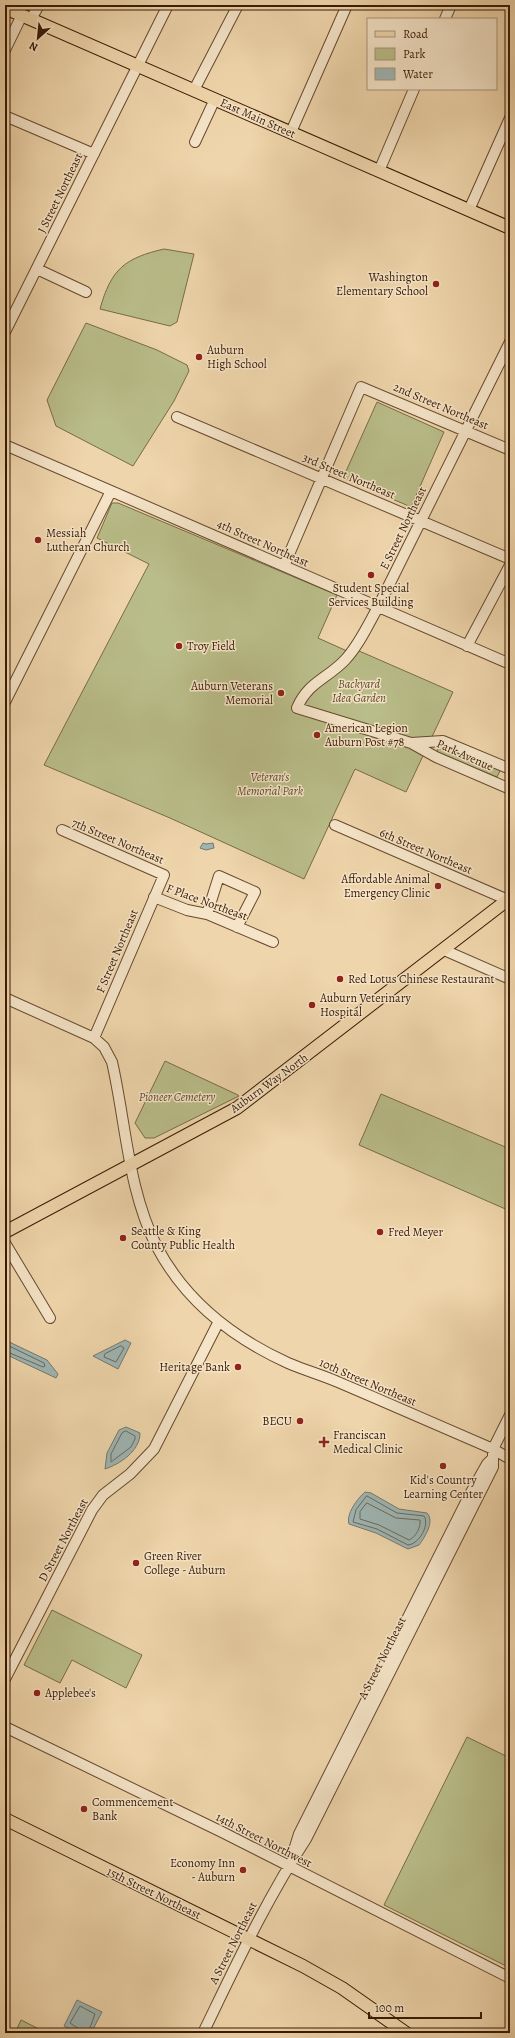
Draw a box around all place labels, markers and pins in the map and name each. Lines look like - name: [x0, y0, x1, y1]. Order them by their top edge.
- place label: Washington Elementary School: [336, 269, 428, 299]
- marker: Washington Elementary School: [431, 279, 441, 289]
- place label: Auburn High School: [206, 342, 267, 372]
- marker: Auburn High School: [194, 352, 204, 362]
- place label: Messiah Lutheran Church: [46, 525, 130, 555]
- marker: Messiah Lutheran Church: [33, 535, 43, 545]
- marker: Student Special Services Building: [366, 570, 376, 580]
- place label: Student Special Services Building: [329, 580, 413, 610]
- place label: Troy Field: [187, 638, 236, 654]
- marker: Troy Field: [174, 641, 184, 651]
- place label: Auburn Veterans Memorial: [190, 678, 273, 708]
- marker: Auburn Veterans Memorial: [276, 688, 286, 698]
- place label: American Legion Auburn Post #78: [324, 720, 408, 750]
- marker: American Legion Auburn Post #78: [312, 730, 322, 740]
- place label: Affordable Animal Emergency Clinic: [340, 871, 430, 901]
- marker: Affordable Animal Emergency Clinic: [433, 881, 443, 891]
- place label: Red Lotus Chinese Restaurant: [348, 971, 495, 987]
- marker: Red Lotus Chinese Restaurant: [335, 974, 345, 984]
- place label: Auburn Veterinary Hospital: [319, 990, 411, 1020]
- marker: Auburn Veterinary Hospital: [307, 1000, 317, 1010]
- place label: Seattle & King County Public Health: [131, 1223, 236, 1253]
- place label: Fred Meyer: [388, 1224, 443, 1240]
- marker: Fred Meyer: [375, 1227, 385, 1237]
- marker: Seattle & King County Public Health: [118, 1233, 128, 1243]
- place label: Heritage Bank: [159, 1359, 230, 1375]
- marker: Heritage Bank: [233, 1362, 243, 1372]
- place label: BECU: [262, 1413, 292, 1429]
- marker: BECU: [295, 1416, 305, 1426]
- place label: Franciscan Medical Clinic: [333, 1427, 403, 1457]
- marker: Franciscan Medical Clinic: [318, 1436, 330, 1448]
- marker: Kid's Country Learning Center: [438, 1461, 448, 1471]
- place label: Kid's Country Learning Center: [403, 1472, 483, 1502]
- place label: Green River College - Auburn: [144, 1548, 226, 1578]
- marker: Green River College - Auburn: [131, 1558, 141, 1568]
- place label: Applebee's: [44, 1685, 96, 1701]
- marker: Applebee's: [32, 1688, 42, 1698]
- place label: Commencement Bank: [92, 1794, 173, 1824]
- marker: Commencement Bank: [79, 1804, 89, 1814]
- place label: Economy Inn - Auburn: [170, 1855, 235, 1885]
- marker: Economy Inn - Auburn: [238, 1865, 248, 1875]

